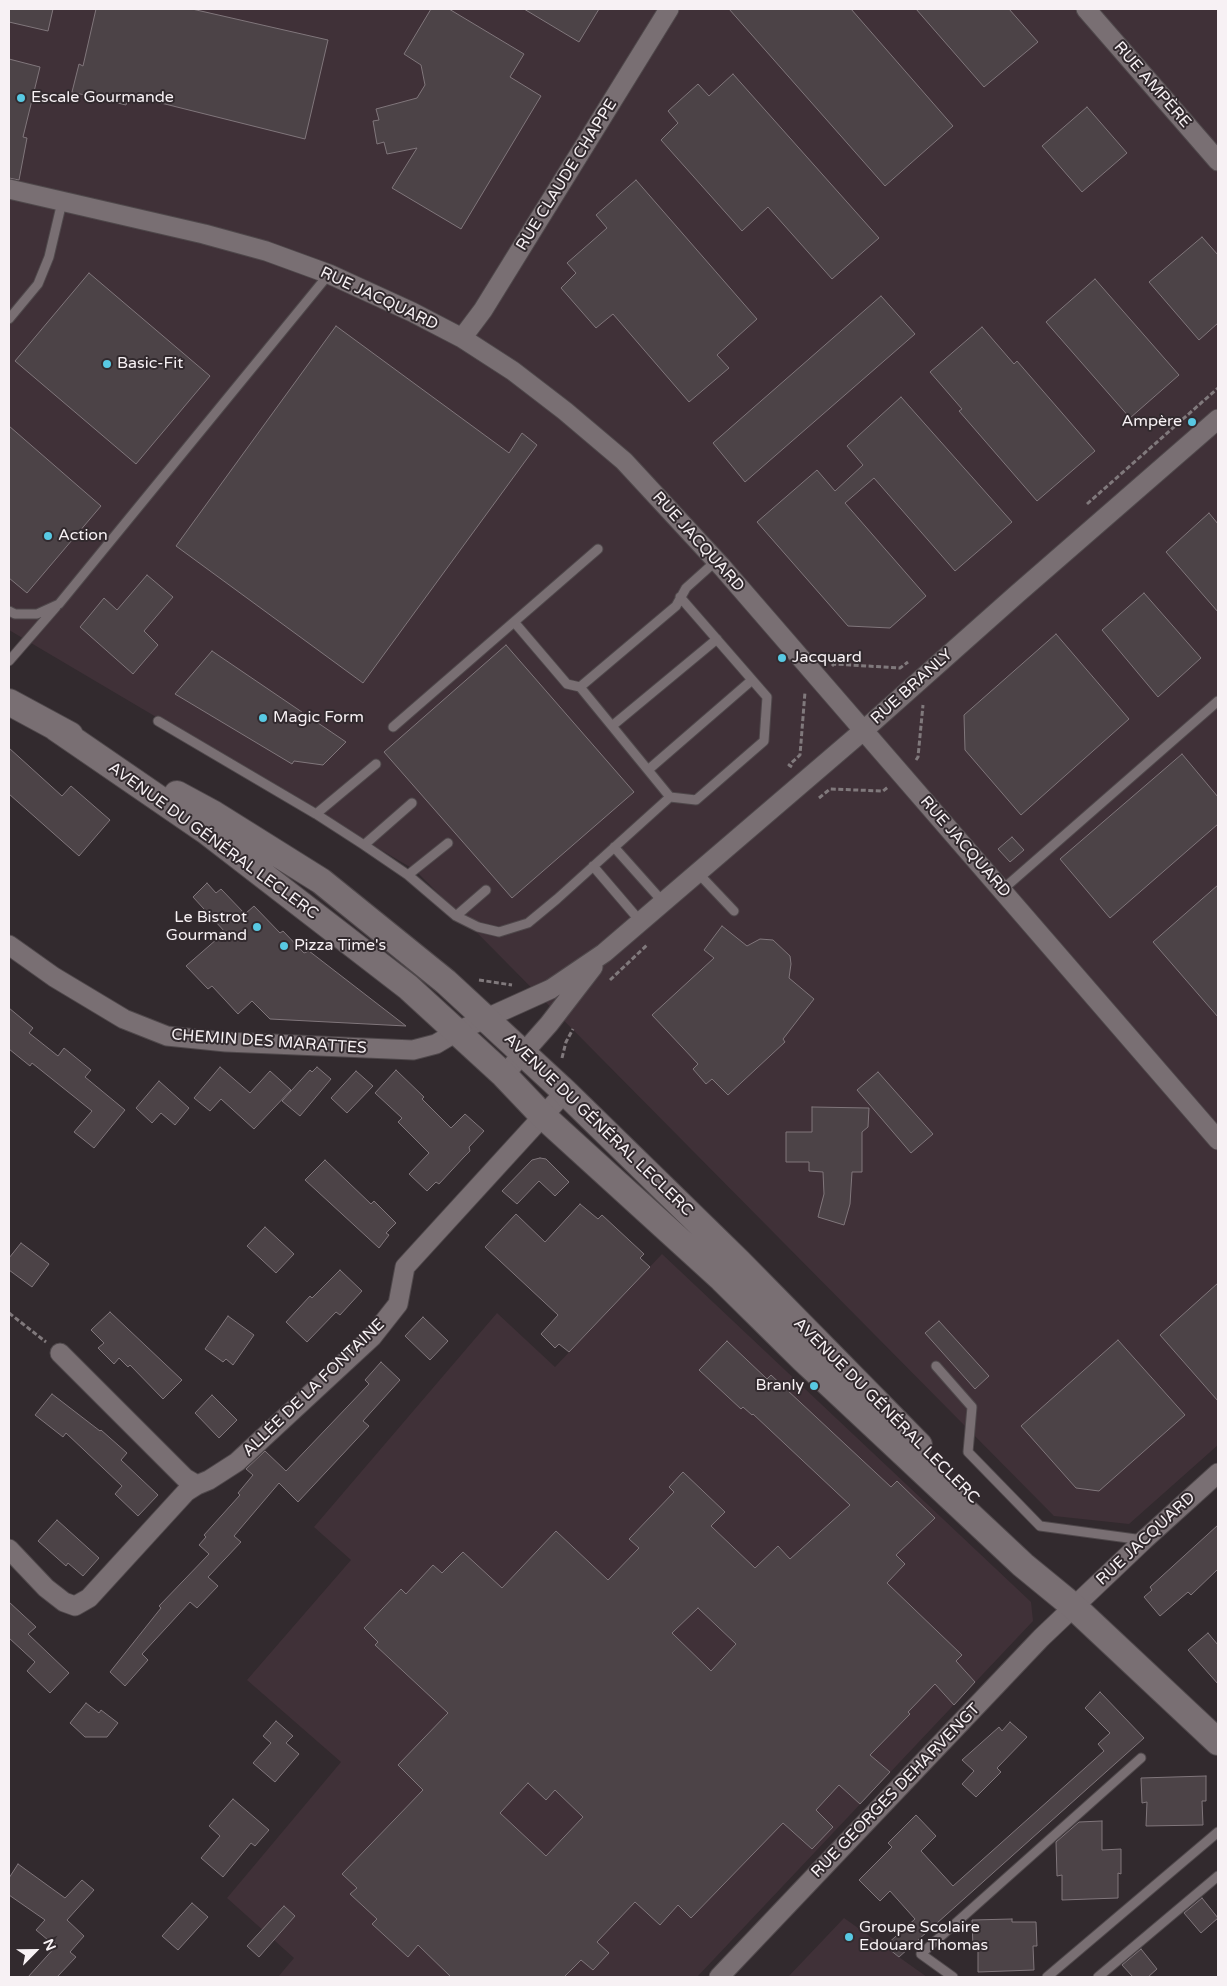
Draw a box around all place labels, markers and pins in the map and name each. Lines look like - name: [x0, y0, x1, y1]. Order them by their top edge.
- place label: Escale Gourmande: [31, 88, 174, 108]
- marker: Escale Gourmande: [15, 92, 27, 104]
- place label: Basic-Fit: [117, 354, 183, 374]
- marker: Basic-Fit: [101, 358, 113, 370]
- place label: Ampère: [1121, 412, 1182, 432]
- marker: Ampère: [1186, 416, 1198, 428]
- place label: Action: [58, 526, 108, 546]
- marker: Action: [42, 530, 54, 542]
- place label: Jacquard: [792, 648, 862, 668]
- marker: Jacquard: [776, 652, 788, 664]
- place label: Magic Form: [273, 708, 364, 728]
- marker: Magic Form: [257, 712, 269, 724]
- place label: Le Bistrot Gourmand: [166, 908, 247, 946]
- marker: Le Bistrot Gourmand: [251, 921, 263, 933]
- place label: Pizza Time's: [294, 936, 386, 956]
- marker: Pizza Time's: [278, 940, 290, 952]
- place label: Branly: [756, 1376, 804, 1396]
- marker: Branly: [808, 1380, 820, 1392]
- place label: Groupe Scolaire Edouard Thomas: [859, 1918, 988, 1956]
- marker: Groupe Scolaire Edouard Thomas: [843, 1931, 855, 1943]

